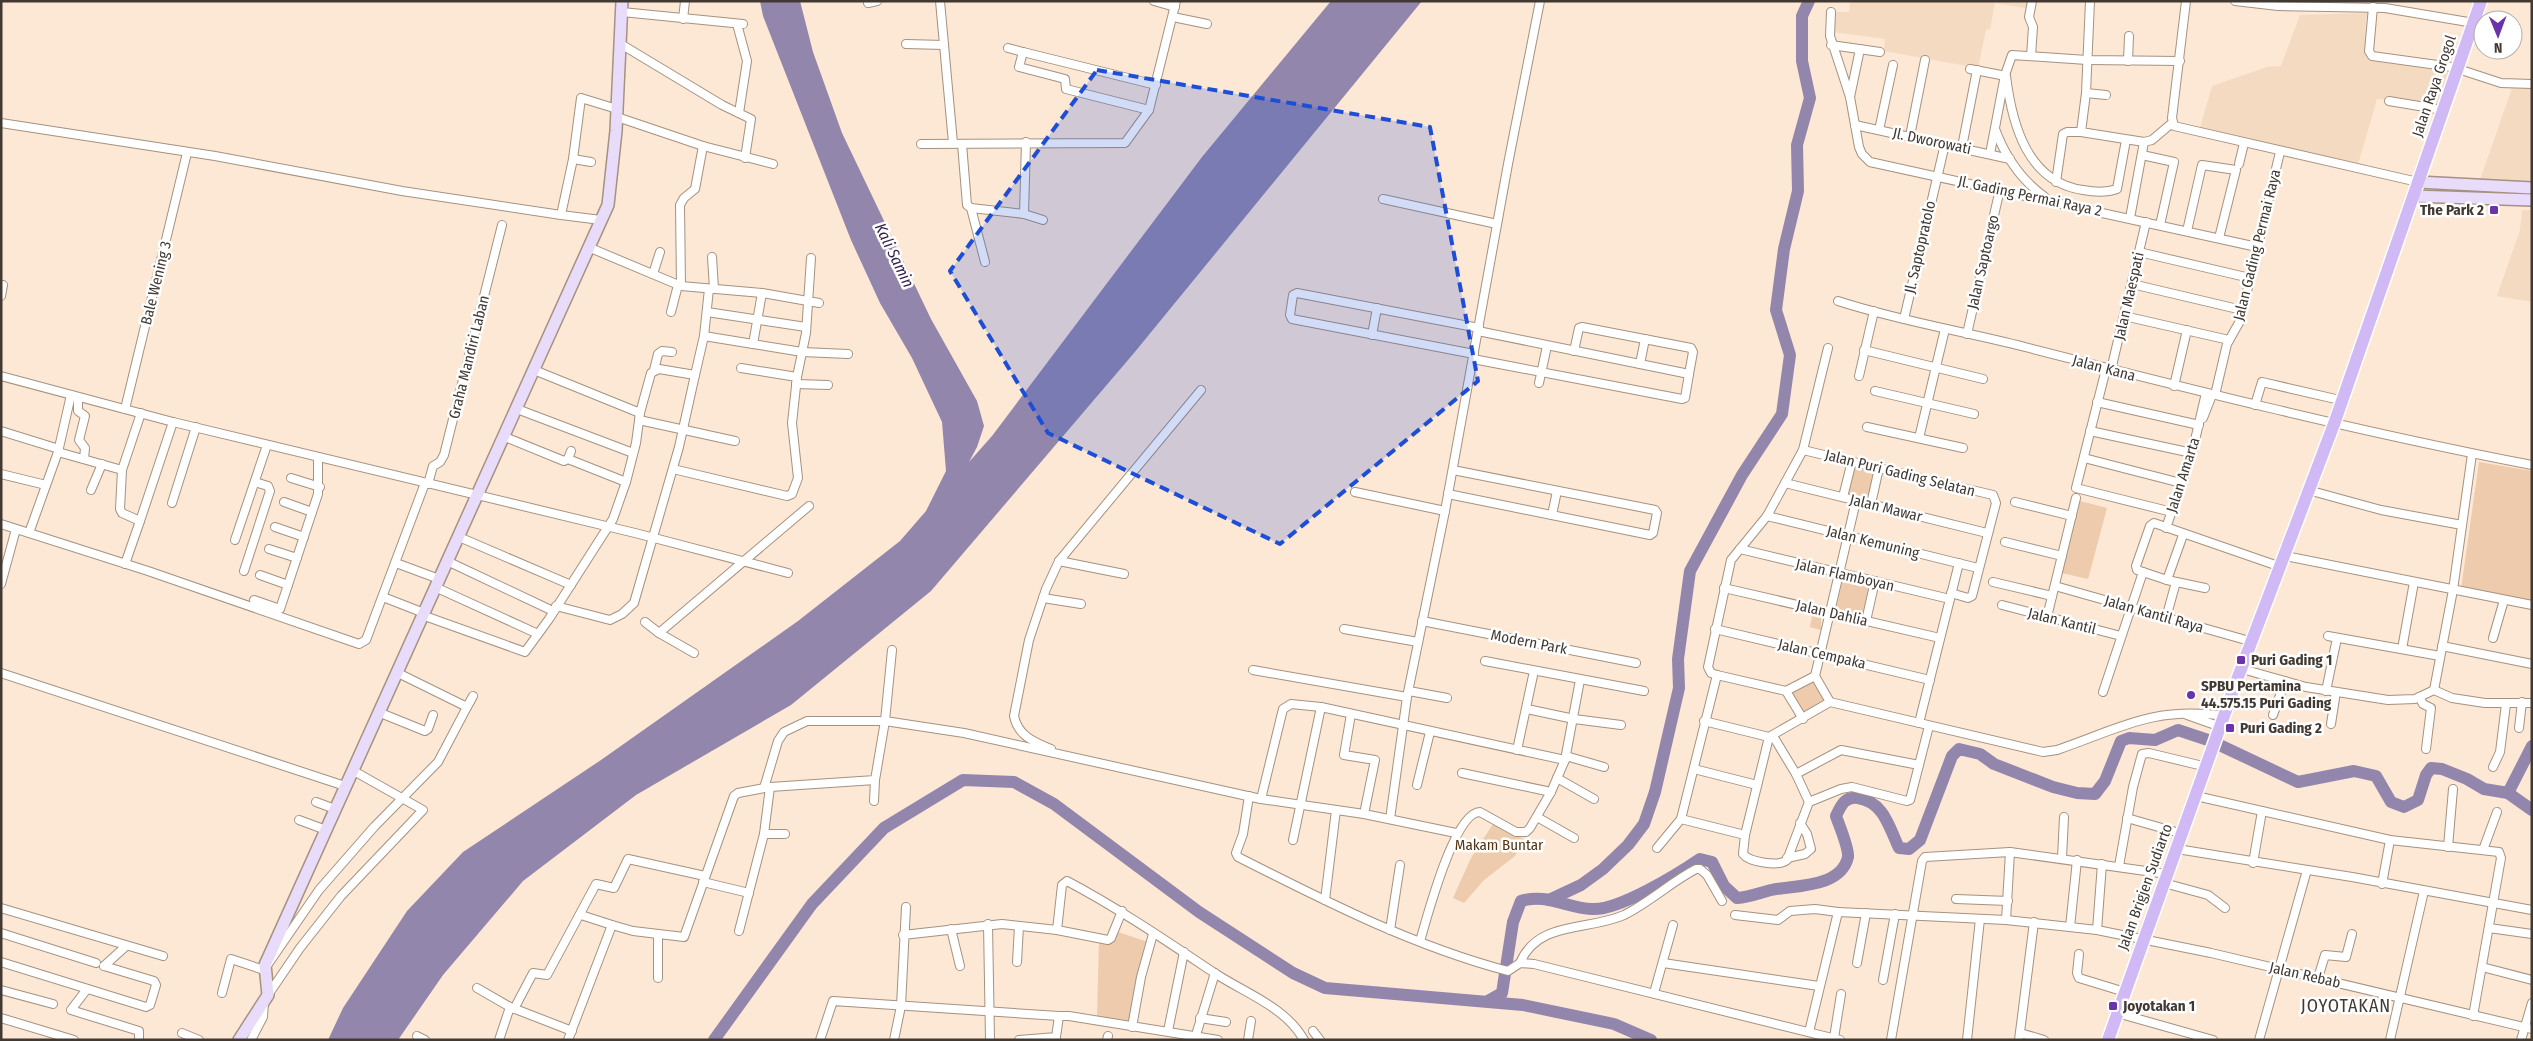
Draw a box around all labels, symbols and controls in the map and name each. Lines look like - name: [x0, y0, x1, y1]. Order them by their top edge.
- north arrow: [2473, 10, 2523, 60]
- street label: Jalan Raya Grogol: [2408, 33, 2460, 139]
- text: N: [2494, 39, 2503, 56]
- street label: Jl. Dworowati: [1891, 124, 1973, 158]
- street label: Jalan Gading Permai Raya: [2229, 167, 2285, 323]
- street label: Jl. Gading Permai Raya 2: [1957, 172, 2104, 220]
- street label: Jl. Saptopratolo: [1901, 199, 1939, 295]
- place label: The Park 2: [2420, 201, 2484, 219]
- marker: The Park 2: [2488, 204, 2500, 216]
- street label: Jalan Saptoargo: [1963, 213, 2003, 311]
- water label: Kali Samin: [871, 220, 918, 290]
- street label: Bale Wening 3: [137, 239, 175, 327]
- street label: Jalan Maespati: [2110, 250, 2148, 342]
- street label: Graha Mandiri Laban: [445, 293, 493, 421]
- street label: Jalan Kana: [2071, 351, 2137, 385]
- street label: Jalan Amarta: [2162, 435, 2204, 515]
- street label: Jalan Puri Gading Selatan: [1823, 446, 1977, 500]
- street label: Jalan Mawar: [1848, 490, 1925, 526]
- street label: Jalan Kemuning: [1825, 522, 1921, 562]
- street label: Jalan Flamboyan: [1794, 555, 1896, 595]
- street label: Jalan Kantil Raya: [2102, 591, 2206, 637]
- street label: Jalan Dahlia: [1794, 596, 1870, 630]
- street label: Jalan Kantil: [2026, 604, 2098, 638]
- street label: Modern Park: [1489, 626, 1569, 658]
- street label: Jalan Cempaka: [1776, 635, 1868, 673]
- place label: Puri Gading 1: [2251, 651, 2332, 669]
- marker: Puri Gading 1: [2235, 654, 2247, 666]
- place label: SPBU Pertamina 44.575.15 Puri Gading: [2201, 677, 2332, 712]
- marker: SPBU Pertamina 44.575.15 Puri Gading: [2185, 689, 2197, 701]
- place label: Puri Gading 2: [2240, 719, 2322, 737]
- marker: Puri Gading 2: [2224, 722, 2236, 734]
- street label: Jalan Brigjen Sudiarto: [2114, 821, 2176, 953]
- park label: Makam Buntar: [1455, 836, 1544, 854]
- street label: Jalan Rebab: [2268, 958, 2342, 992]
- district label: JOYOTAKAN: [2301, 995, 2391, 1017]
- place label: Joyotakan 1: [2122, 997, 2195, 1015]
- marker: Joyotakan 1: [2107, 1000, 2119, 1012]

